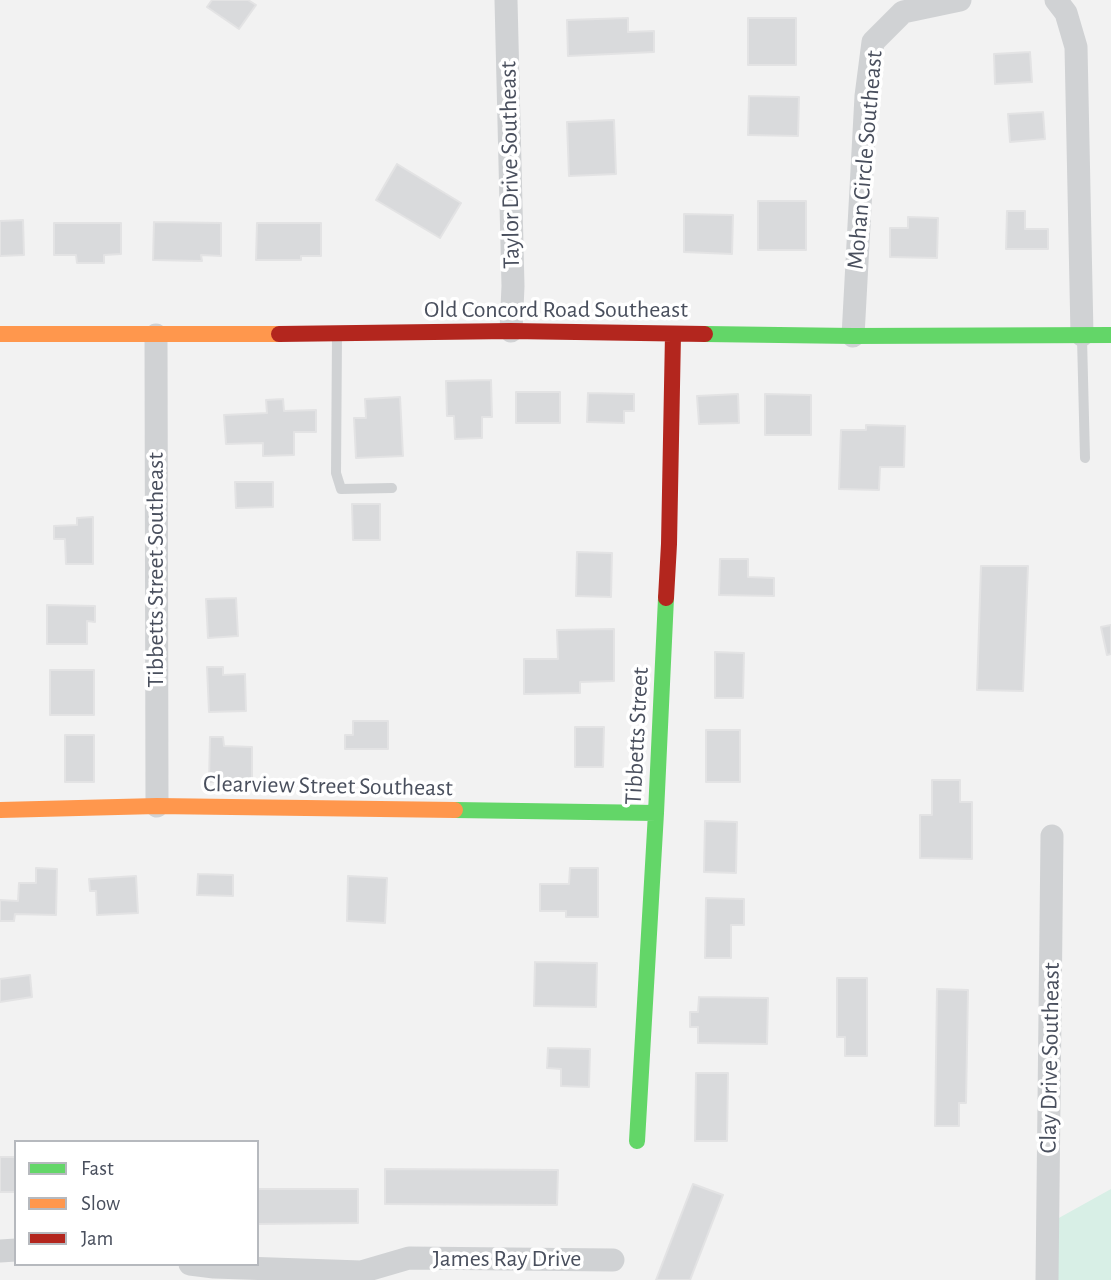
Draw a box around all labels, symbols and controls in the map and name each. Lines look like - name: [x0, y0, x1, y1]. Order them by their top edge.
- street label: Mohan Circle Southeast: [841, 49, 889, 271]
- street label: Taylor Drive Southeast: [494, 61, 526, 269]
- street label: Old Concord Road Southeast: [424, 296, 688, 324]
- street label: Tibbetts Street Southeast: [142, 452, 170, 688]
- street label: Tibbetts Street: [619, 666, 655, 806]
- street label: Clearview Street Southeast: [203, 769, 453, 803]
- street label: Clay Drive Southeast: [1034, 962, 1066, 1154]
- legend: [14, 1140, 259, 1266]
- text: Fast: [81, 1158, 114, 1179]
- text: Slow: [81, 1193, 120, 1214]
- text: Jam: [81, 1228, 113, 1249]
- street label: James Ray Drive: [433, 1245, 581, 1273]

